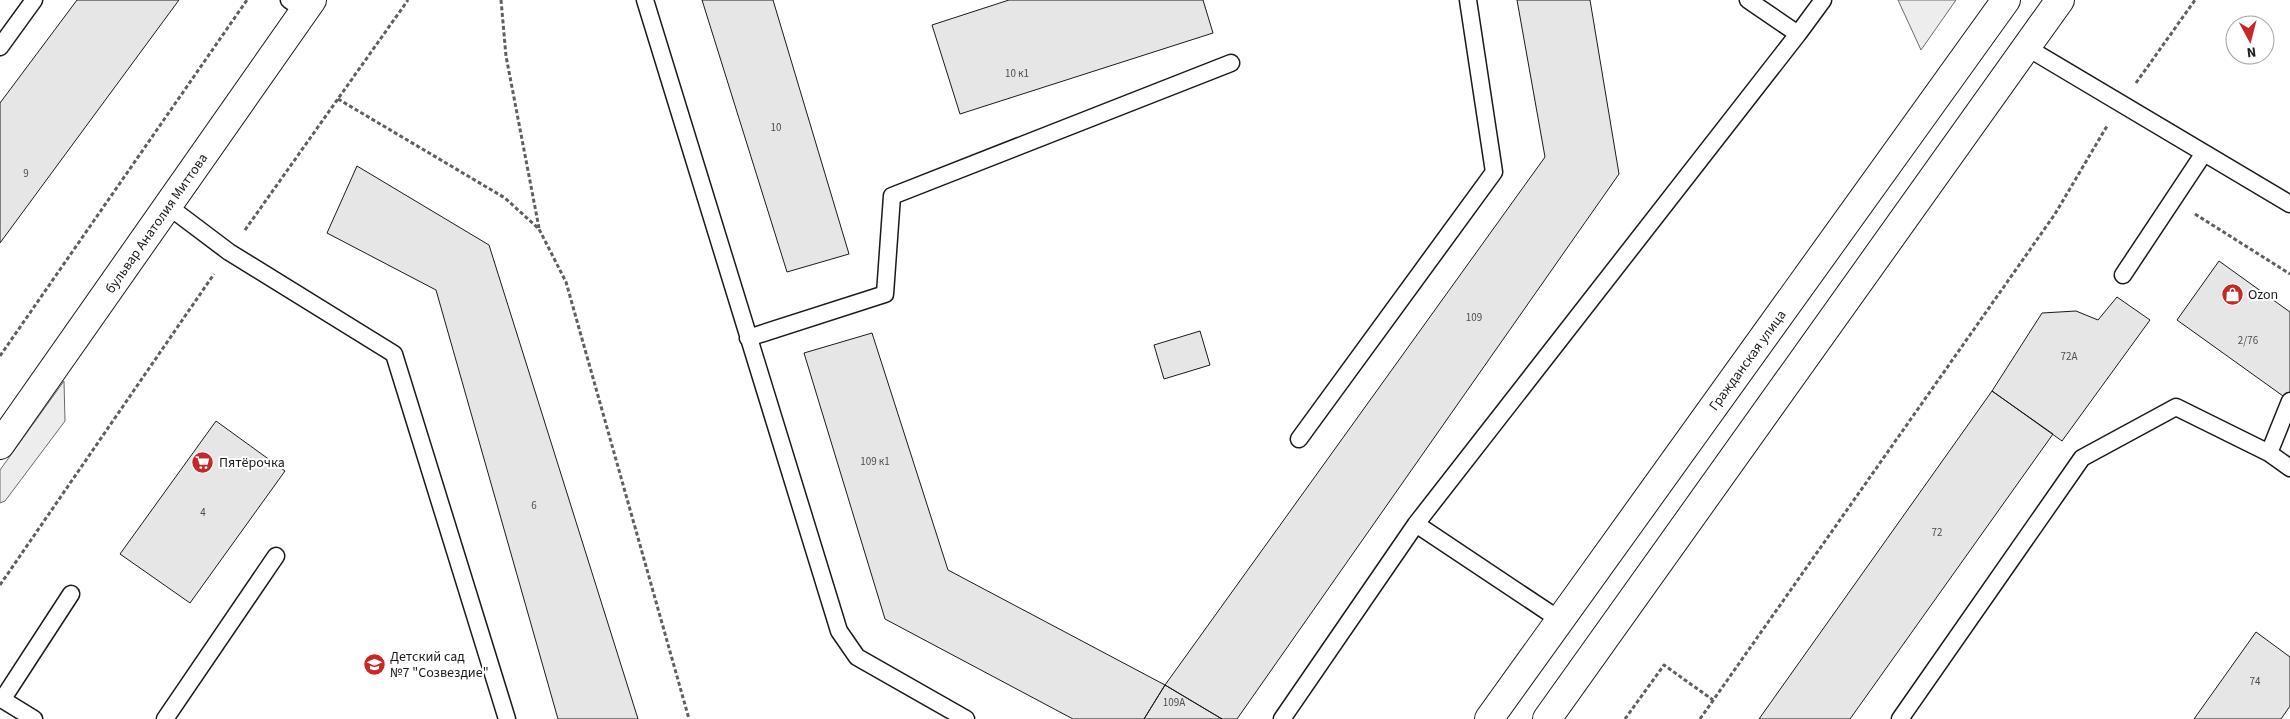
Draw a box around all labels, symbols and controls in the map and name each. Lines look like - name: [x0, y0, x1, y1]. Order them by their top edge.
- north arrow: [2225, 15, 2275, 65]
- text: N: [2246, 41, 2257, 62]
- house number: 10 к1: [1005, 66, 1029, 81]
- house number: 10: [771, 120, 781, 135]
- street label: бульвар Анатолия Миттова: [101, 150, 213, 298]
- house number: 9: [23, 166, 29, 181]
- shop icon: Ozon: [2220, 282, 2244, 306]
- place label: Ozon: [2248, 285, 2278, 305]
- street label: Гражданская улица: [1704, 306, 1791, 415]
- house number: 109: [1466, 310, 1482, 325]
- house number: 2/76: [2238, 333, 2259, 348]
- house number: 72А: [2061, 349, 2077, 364]
- supermarket icon: Пятёрочка: [191, 450, 215, 474]
- place label: Пятёрочка: [219, 453, 285, 473]
- house number: 109 к1: [860, 454, 890, 469]
- house number: 6: [531, 498, 537, 513]
- house number: 4: [200, 505, 206, 520]
- house number: 72: [1932, 525, 1942, 540]
- place label: Детский сад №7 "Созвездие": [390, 647, 489, 683]
- school or university icon: Детский сад №7 "Созвездие": [362, 652, 386, 676]
- house number: 74: [2250, 674, 2261, 689]
- house number: 109А: [1163, 695, 1185, 710]

